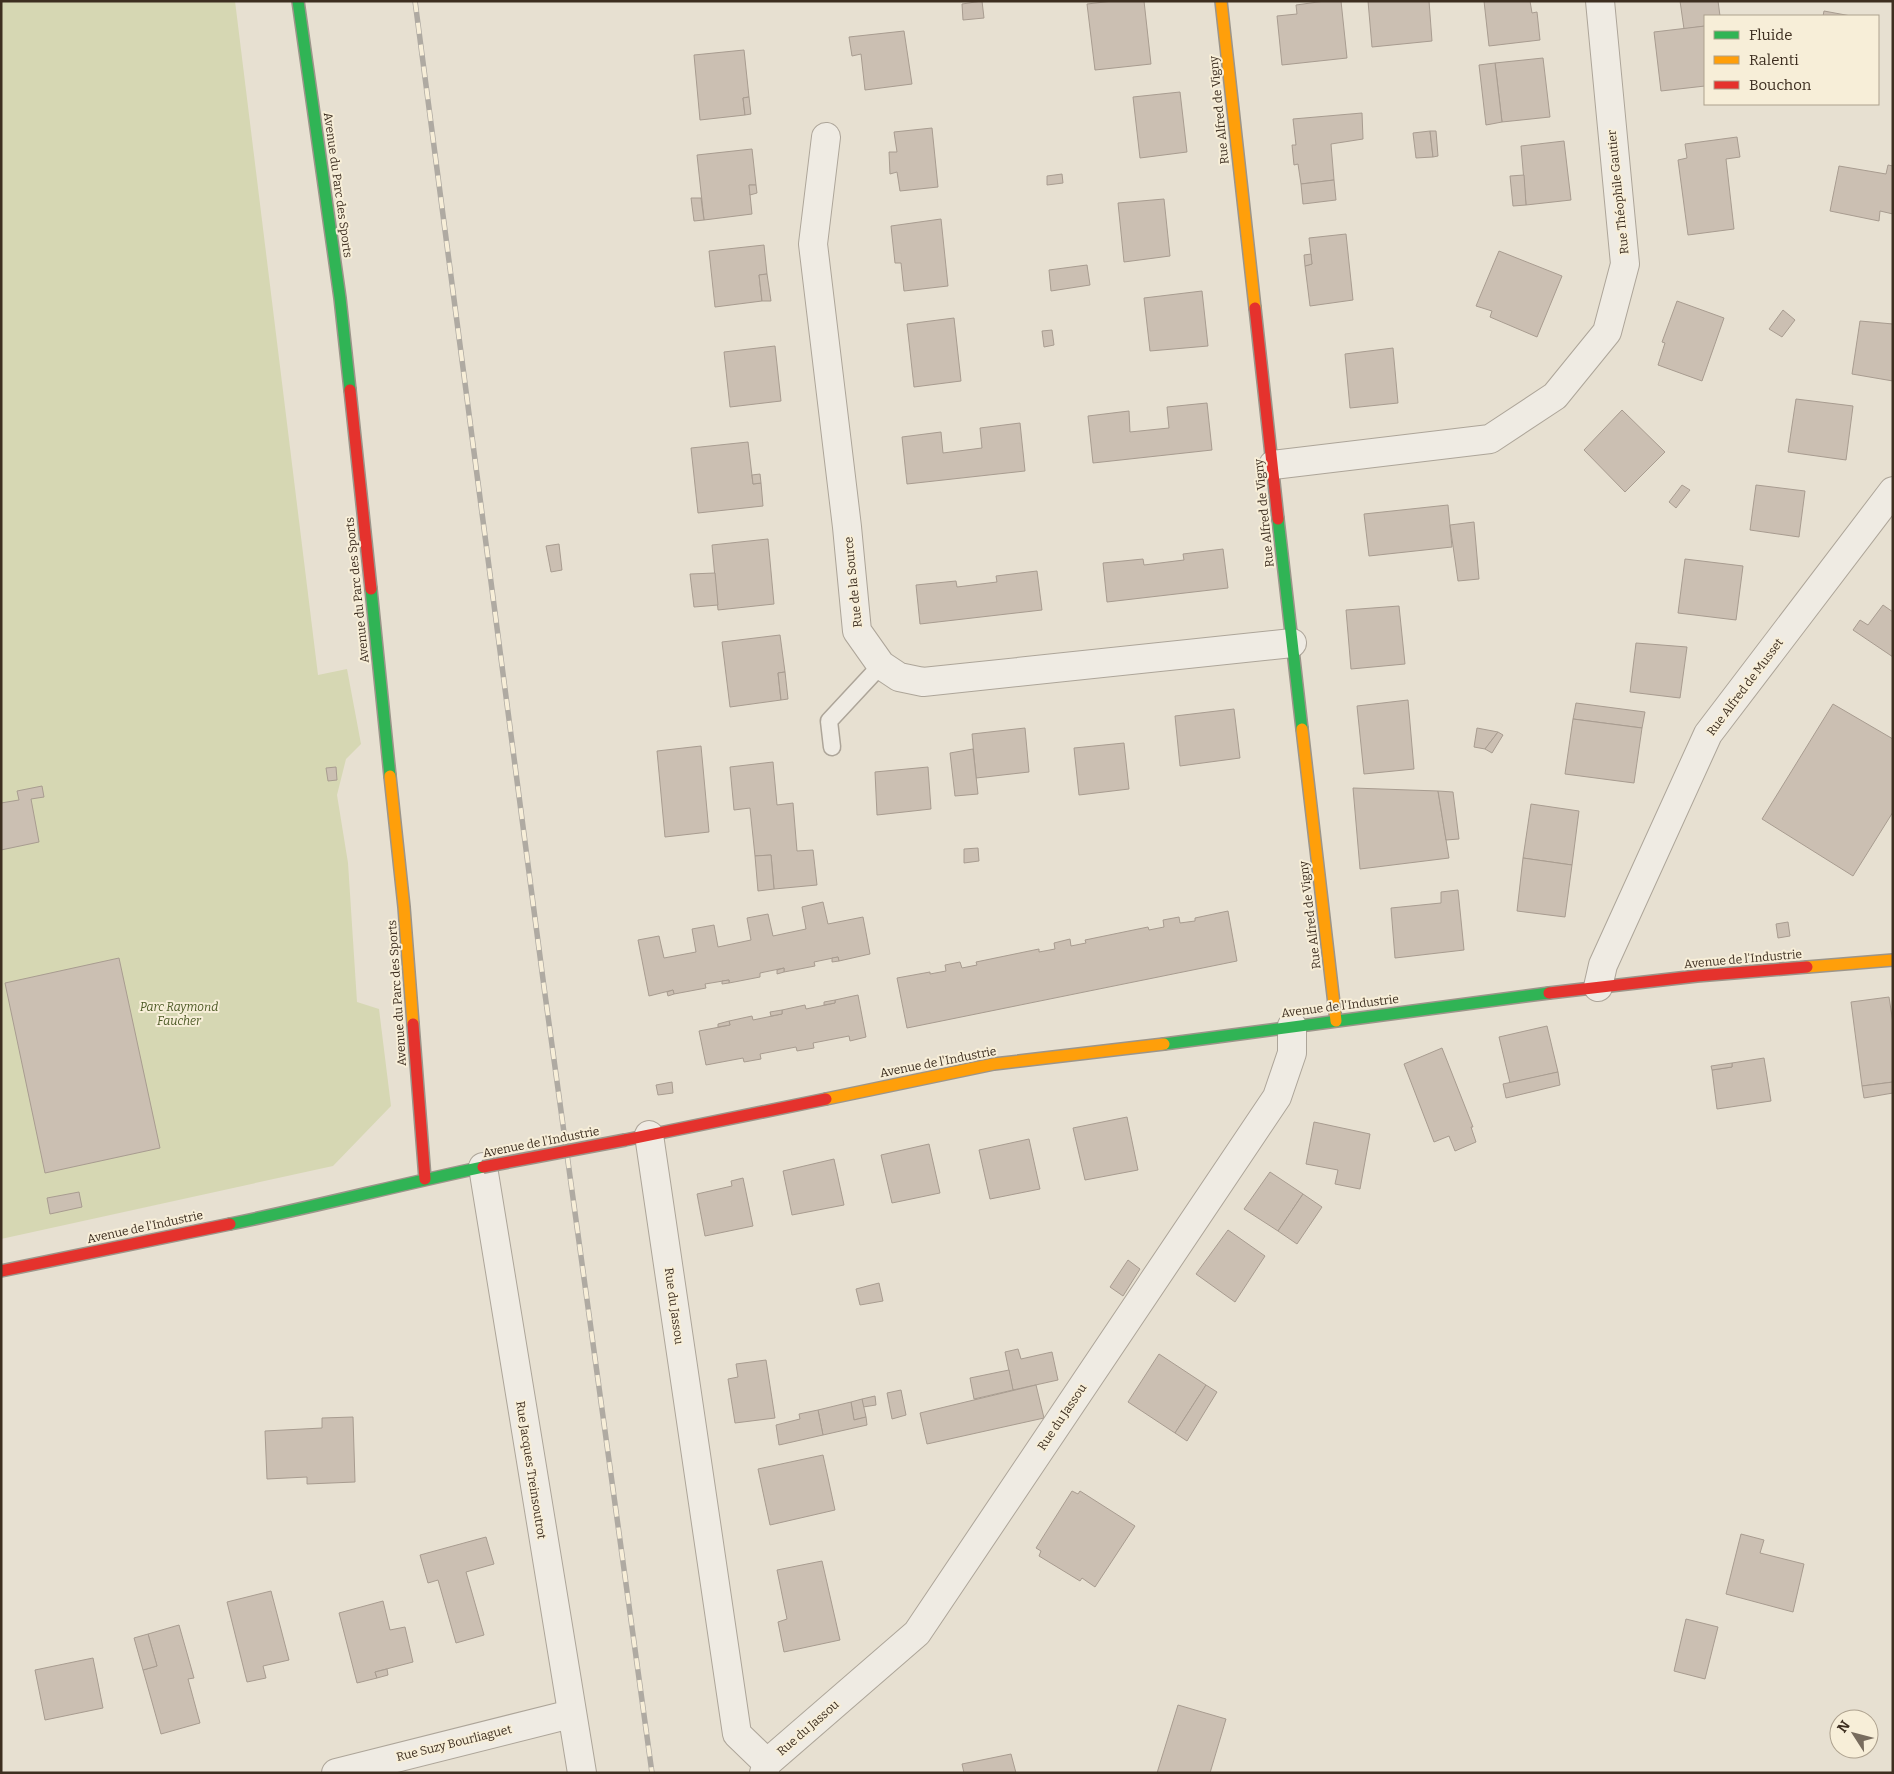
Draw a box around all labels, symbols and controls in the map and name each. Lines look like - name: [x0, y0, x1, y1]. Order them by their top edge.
- legend: [1704, 15, 1879, 105]
- text: Fluide: [1749, 26, 1792, 44]
- text: Ralenti: [1749, 51, 1799, 69]
- street label: Rue Alfred de Vigny: [1206, 54, 1232, 165]
- text: Bouchon: [1749, 76, 1812, 94]
- street label: Avenue du Parc des Sports: [321, 111, 355, 259]
- street label: Rue Théophile Gautier: [1604, 128, 1631, 255]
- street label: Rue Alfred de Vigny: [1251, 457, 1277, 568]
- street label: Avenue du Parc des Sports: [342, 516, 372, 664]
- street label: Rue de la Source: [841, 536, 865, 628]
- street label: Rue Alfred de Musset: [1704, 635, 1786, 738]
- street label: Rue Alfred de Vigny: [1296, 859, 1324, 970]
- street label: Avenue du Parc des Sports: [385, 919, 409, 1067]
- street label: Avenue de l'Industrie: [1683, 947, 1803, 971]
- street label: Avenue de l'Industrie: [1280, 992, 1400, 1020]
- park label: Parc Raymond Faucher: [140, 1000, 218, 1028]
- street label: Avenue de l'Industrie: [879, 1044, 997, 1080]
- street label: Avenue de l'Industrie: [482, 1124, 600, 1160]
- street label: Avenue de l'Industrie: [86, 1208, 204, 1246]
- street label: Rue du Jassou: [662, 1267, 686, 1346]
- street label: Rue du Jassou: [1035, 1381, 1090, 1453]
- street label: Rue Jacques Treinsoutrot: [513, 1400, 549, 1541]
- street label: Rue du Jassou: [774, 1697, 842, 1759]
- north arrow: [1829, 1709, 1879, 1759]
- text: N: [1834, 1717, 1854, 1736]
- street label: Rue Suzy Bourliaguet: [395, 1722, 514, 1764]

